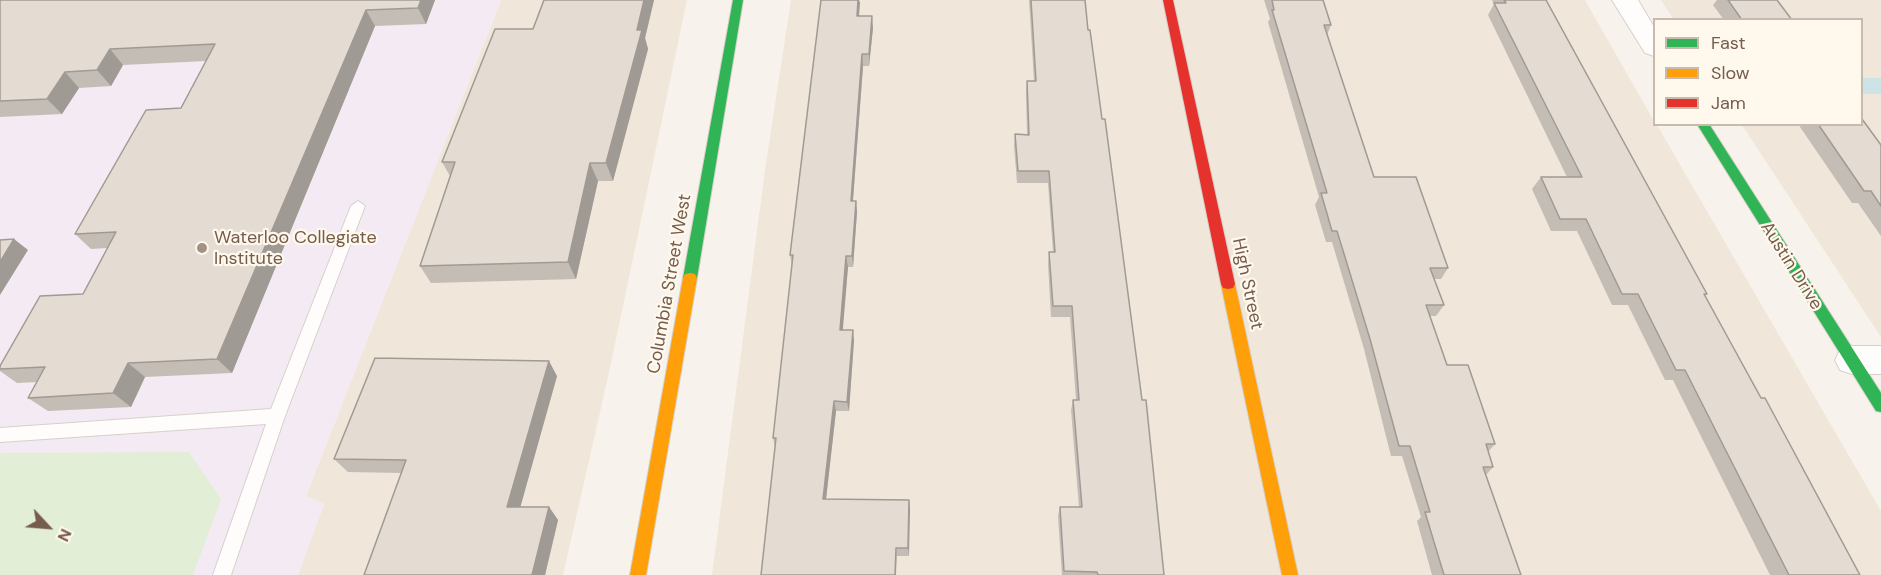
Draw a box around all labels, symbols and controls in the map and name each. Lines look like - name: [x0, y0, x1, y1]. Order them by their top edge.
- legend: [1653, 18, 1863, 126]
- text: Fast: [1711, 31, 1746, 55]
- text: Slow: [1711, 61, 1750, 85]
- text: Jam: [1711, 91, 1746, 115]
- street label: Columbia Street West: [644, 192, 696, 376]
- street label: Austin Drive: [1755, 218, 1827, 314]
- place label: Waterloo Collegiate Institute: [214, 227, 377, 270]
- street label: High Street: [1227, 236, 1267, 332]
- marker: Waterloo Collegiate Institute: [195, 241, 209, 255]
- north arrow: [18, 497, 78, 557]
- text: N: [53, 525, 77, 545]

